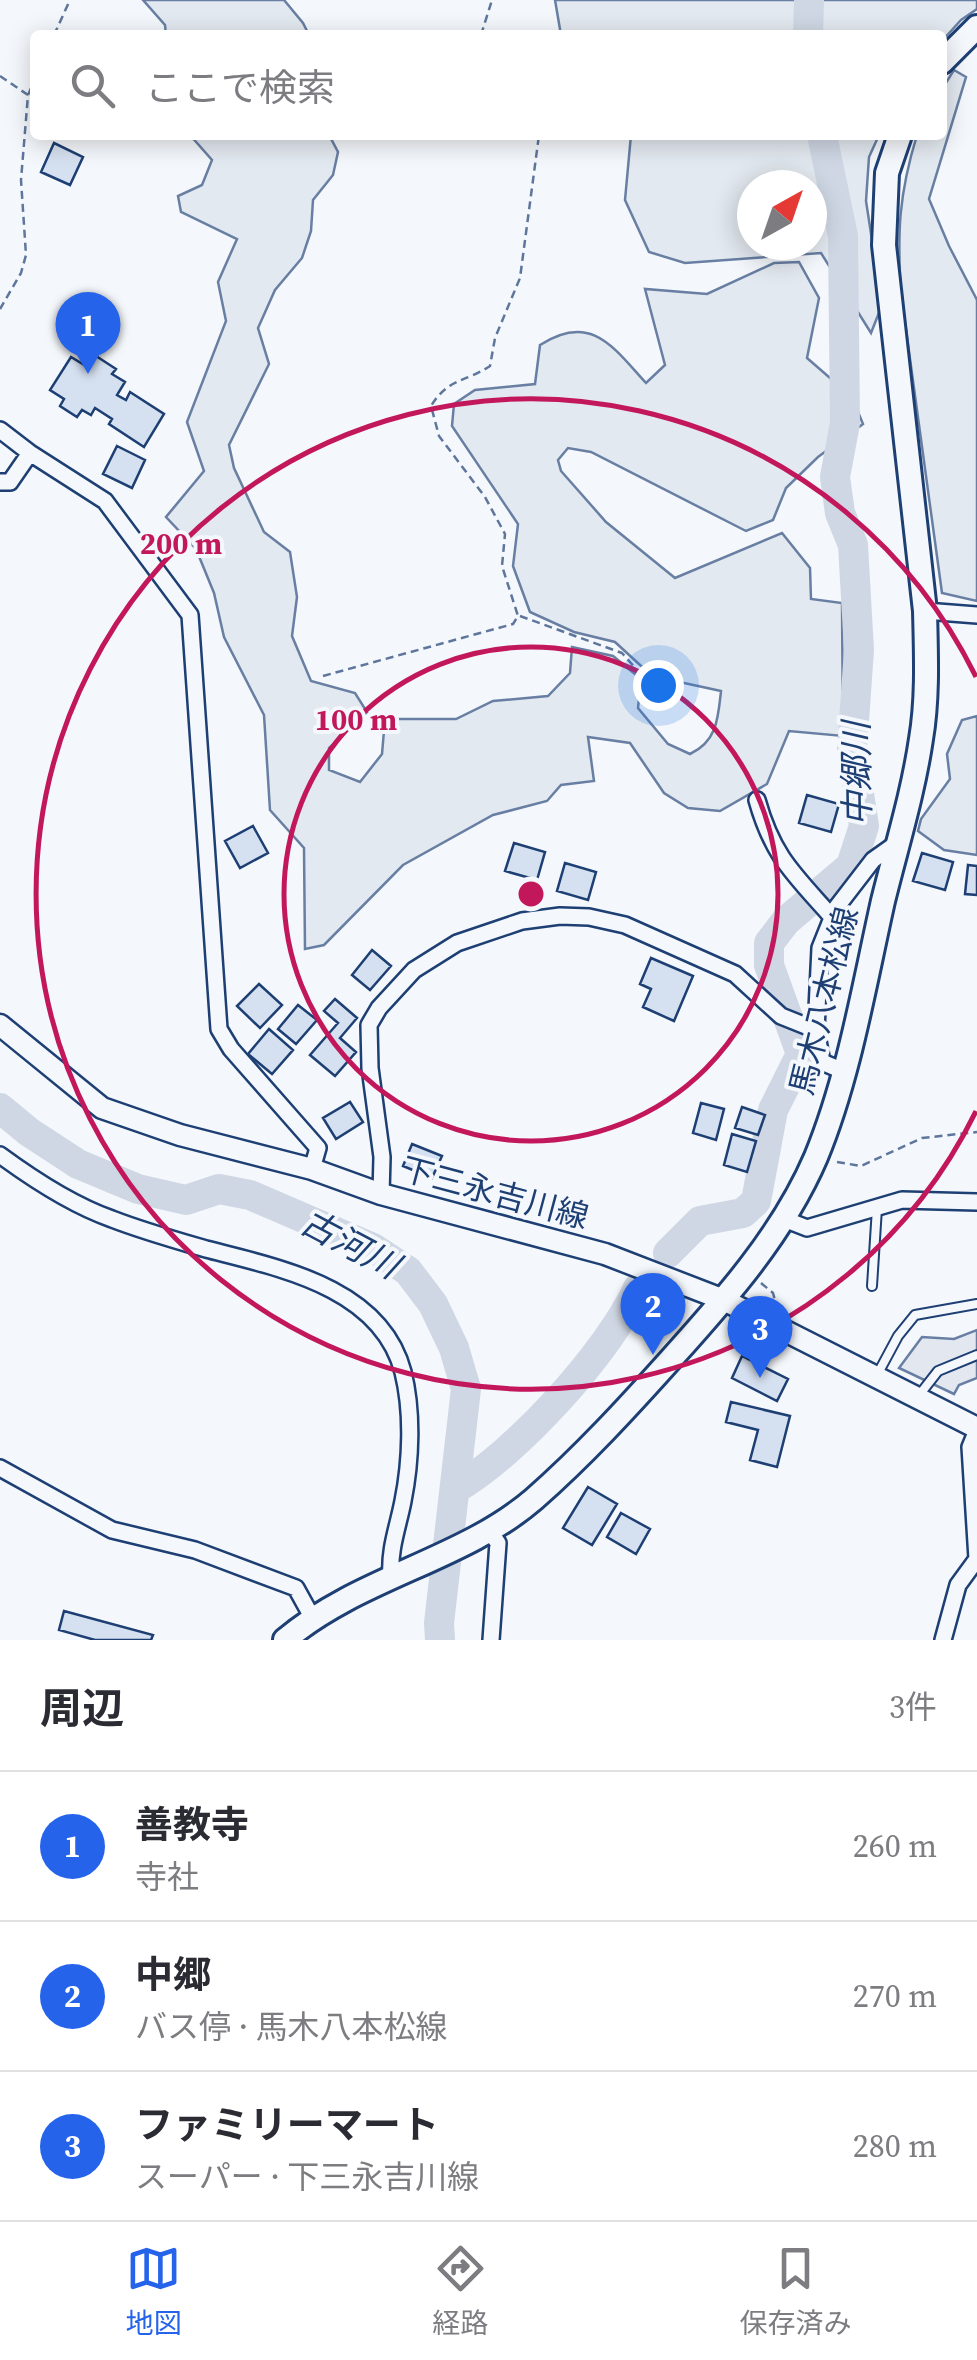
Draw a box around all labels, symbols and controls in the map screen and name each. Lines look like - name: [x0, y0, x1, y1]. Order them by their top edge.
- search box: [30, 30, 947, 140]
- icon: search: [65, 58, 120, 113]
- text: ここで検索: [145, 62, 335, 114]
- north arrow: [737, 170, 827, 260]
- pin: 1: [56, 292, 120, 374]
- text: 200 m: [140, 523, 222, 564]
- your location: [633, 660, 684, 711]
- text: 100 m: [315, 699, 397, 740]
- water label: 中郷川: [832, 717, 882, 827]
- centre of rings: [513, 876, 549, 912]
- street label: 馬木八本松線: [779, 903, 869, 1099]
- street label: 下三永吉川線: [397, 1147, 593, 1239]
- water label: 古河川: [292, 1198, 411, 1292]
- pin: 2: [620, 1272, 686, 1355]
- pin: 3: [728, 1296, 792, 1378]
- text: 周辺: [40, 1679, 124, 1737]
- text: 3件: [889, 1685, 937, 1729]
- text: 善教寺: [135, 1799, 249, 1851]
- text: 1: [64, 1824, 81, 1868]
- text: 260 m: [853, 1824, 937, 1868]
- text: 寺社: [135, 1855, 199, 1899]
- text: 中郷: [135, 1949, 211, 2001]
- text: 2: [64, 1974, 81, 2018]
- text: 270 m: [853, 1974, 937, 2018]
- text: バス停 · 馬木八本松線: [135, 2005, 448, 2049]
- text: ファミリーマート: [135, 2099, 439, 2151]
- text: 3: [64, 2124, 81, 2168]
- text: 280 m: [853, 2124, 937, 2168]
- text: スーパー · 下三永吉川線: [135, 2155, 479, 2199]
- tab: 地図: [125, 2241, 182, 2342]
- tab: 経路: [432, 2241, 489, 2342]
- tab: 保存済み: [739, 2241, 852, 2342]

